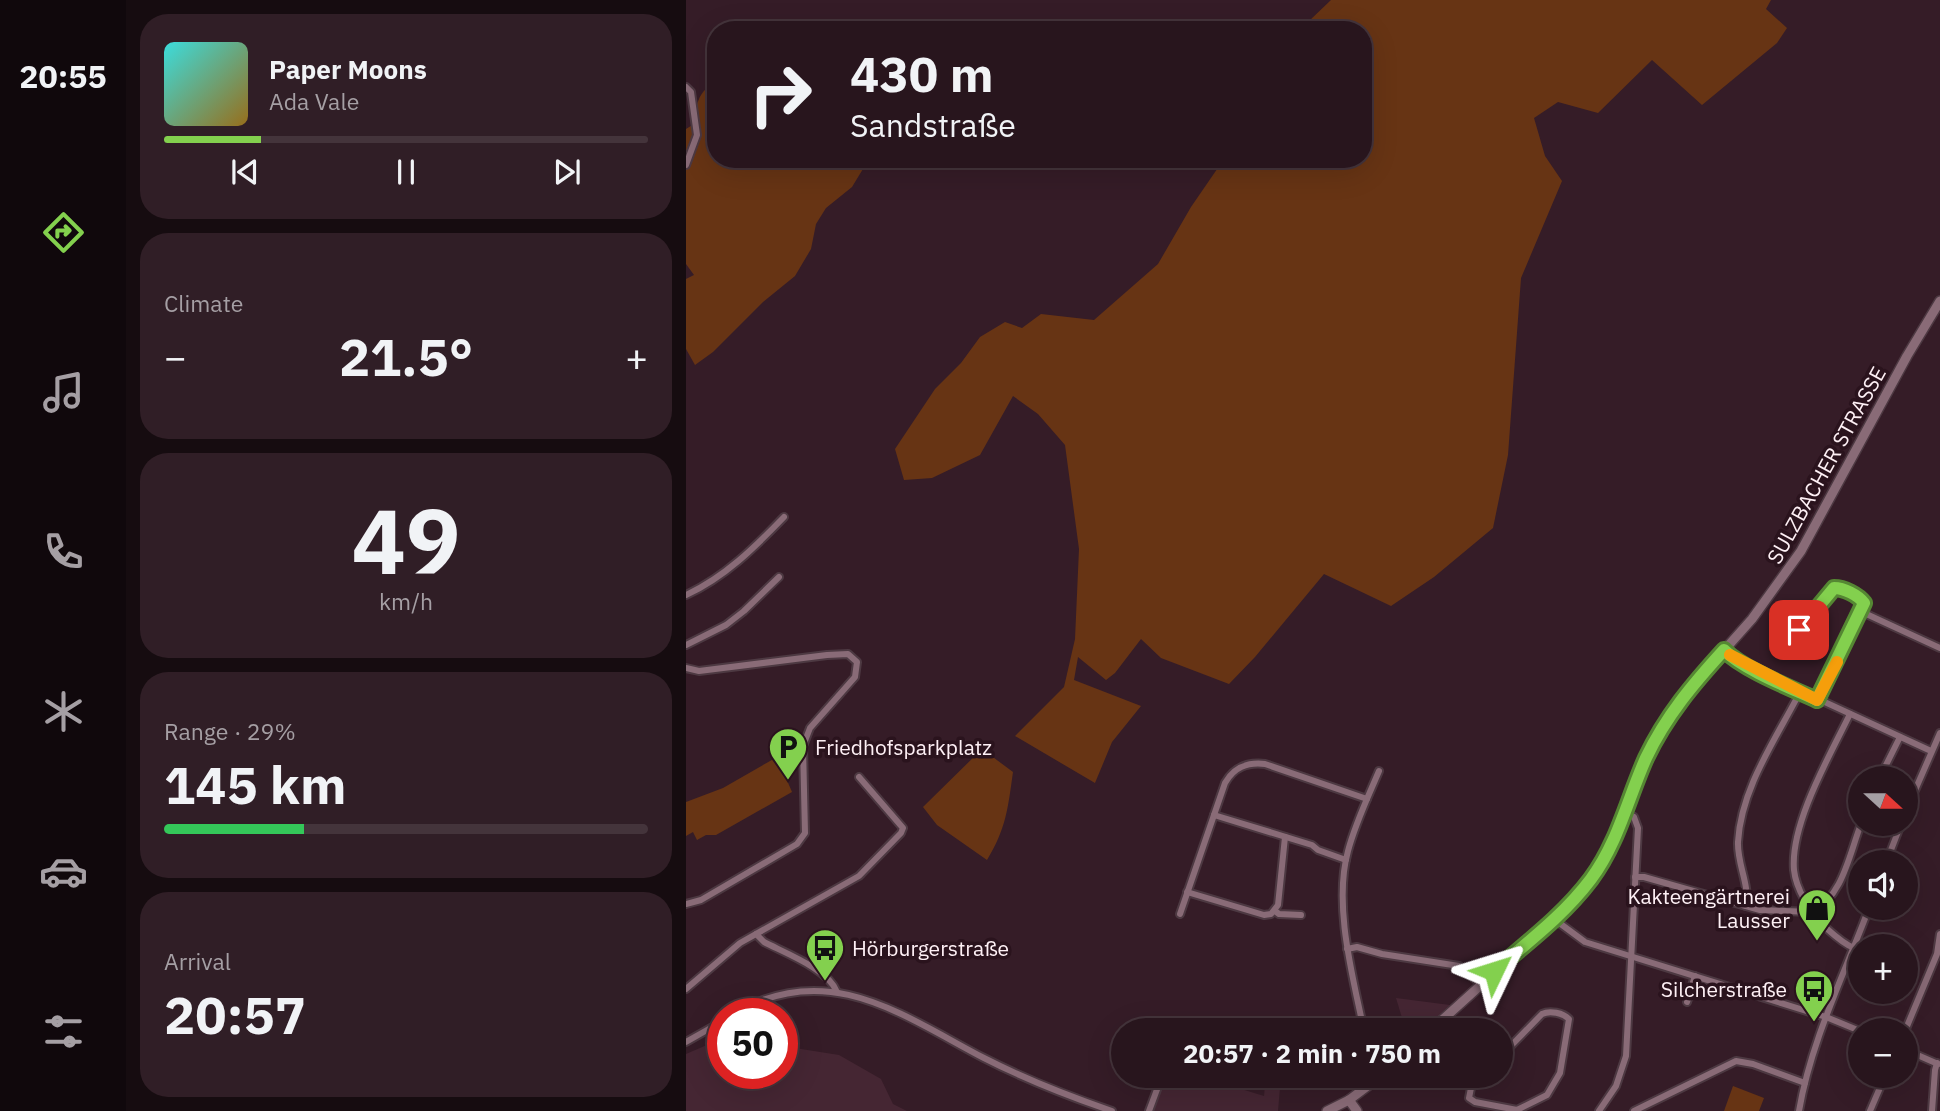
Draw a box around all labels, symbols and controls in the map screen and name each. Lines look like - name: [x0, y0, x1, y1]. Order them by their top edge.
- text: 430 m: [850, 42, 994, 105]
- icon: right: [735, 49, 826, 140]
- text: Paper Moons: [269, 52, 427, 86]
- text: 20:55: [19, 55, 107, 97]
- text: Ada Vale: [269, 86, 359, 116]
- text: Sandstraße: [850, 104, 1016, 146]
- icon: previous: [226, 153, 264, 191]
- icon: pause: [387, 153, 425, 191]
- icon: next: [548, 153, 586, 191]
- icon: directions: [39, 208, 88, 257]
- text: Climate: [164, 288, 243, 318]
- text: 21.5°: [339, 323, 473, 390]
- text: −: [164, 332, 187, 381]
- text: +: [625, 332, 648, 381]
- street label: SULZBACHER STRASSE: [1760, 361, 1892, 569]
- icon: music: [39, 368, 88, 417]
- text: 49: [351, 481, 461, 599]
- icon: phone: [39, 527, 88, 576]
- text: km/h: [379, 586, 433, 616]
- pin: [1769, 600, 1829, 660]
- icon: arrive: [1780, 611, 1818, 649]
- icon: climate: [39, 687, 88, 736]
- text: Range · 29%: [164, 716, 296, 746]
- parking icon: Friedhofsparkplatz: [767, 726, 809, 781]
- place label: Friedhofsparkplatz: [815, 733, 992, 761]
- text: 145 km: [164, 751, 346, 818]
- north arrow: [1848, 766, 1918, 836]
- map controls: [1848, 766, 1918, 1088]
- icon: car: [39, 847, 88, 896]
- button: sound: [1848, 850, 1918, 920]
- place label: Kakteengärtnerei Lausser: [1627, 882, 1790, 934]
- shop icon: Kakteengärtnerei Lausser: [1796, 887, 1838, 942]
- bus stop icon: Hörburgerstraße: [804, 927, 846, 982]
- place label: Hörburgerstraße: [852, 934, 1009, 962]
- position arrow: [1457, 934, 1531, 1008]
- button: +: [1848, 934, 1918, 1004]
- text: Arrival: [164, 946, 231, 976]
- bus stop icon: Silcherstraße: [1793, 968, 1835, 1023]
- place label: Silcherstraße: [1661, 975, 1787, 1003]
- text: 20:57: [164, 981, 306, 1048]
- speed limit sign: 50: [707, 998, 798, 1089]
- icon: filters: [39, 1007, 88, 1056]
- button: −: [1848, 1018, 1918, 1088]
- text: 20:57 · 2 min · 750 m: [1183, 1036, 1441, 1070]

